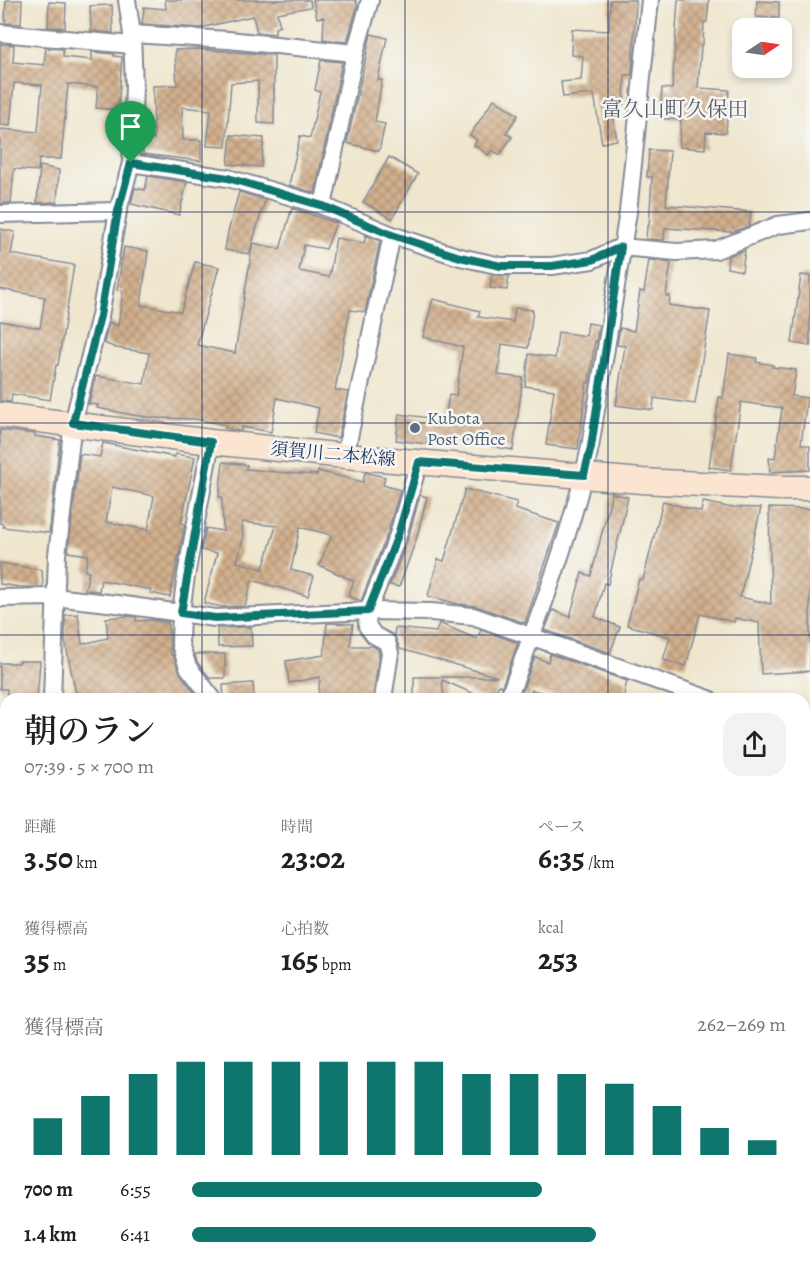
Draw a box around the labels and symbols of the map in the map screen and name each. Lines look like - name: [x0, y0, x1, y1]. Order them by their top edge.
- north arrow: [732, 18, 792, 78]
- district label: 富久山町久保田: [602, 95, 749, 123]
- pin: [105, 101, 156, 163]
- place label: Kubota Post Office: [427, 406, 506, 451]
- marker: Kubota Post Office: [408, 421, 422, 435]
- street label: 須賀川二本松線: [269, 437, 397, 471]

